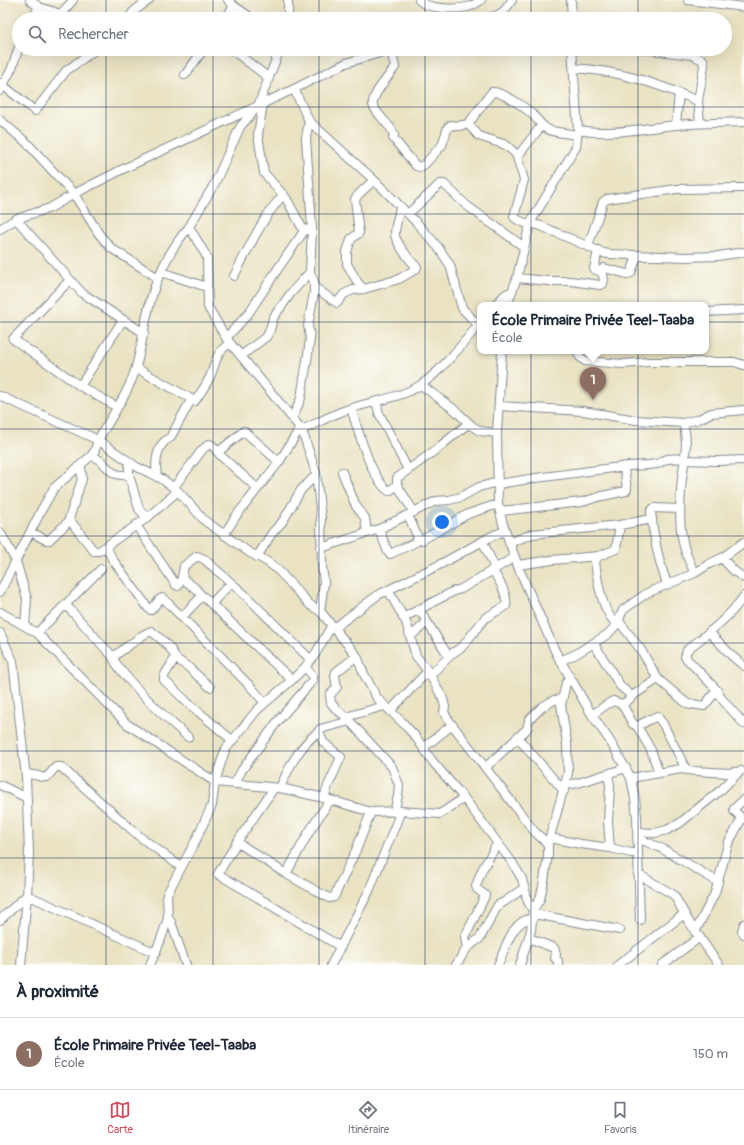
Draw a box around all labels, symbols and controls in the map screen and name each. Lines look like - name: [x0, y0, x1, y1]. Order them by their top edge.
- search box: [12, 12, 732, 56]
- icon: search: [26, 23, 48, 45]
- text: Rechercher: [58, 25, 129, 44]
- popup: [477, 302, 709, 354]
- text: École Primaire Privée Teel-Taaba: [492, 311, 694, 330]
- text: École: [492, 330, 522, 346]
- pin: 1: [580, 367, 606, 400]
- your location: [432, 512, 452, 532]
- text: À proximité: [16, 981, 99, 1002]
- text: École Primaire Privée Teel-Taaba: [54, 1036, 256, 1055]
- text: 1: [26, 1046, 32, 1062]
- text: 150 m: [693, 1046, 728, 1062]
- text: École: [54, 1055, 84, 1071]
- tab: Carte: [107, 1099, 133, 1136]
- tab: Itinéraire: [348, 1099, 389, 1136]
- tab: Favoris: [604, 1099, 637, 1136]

